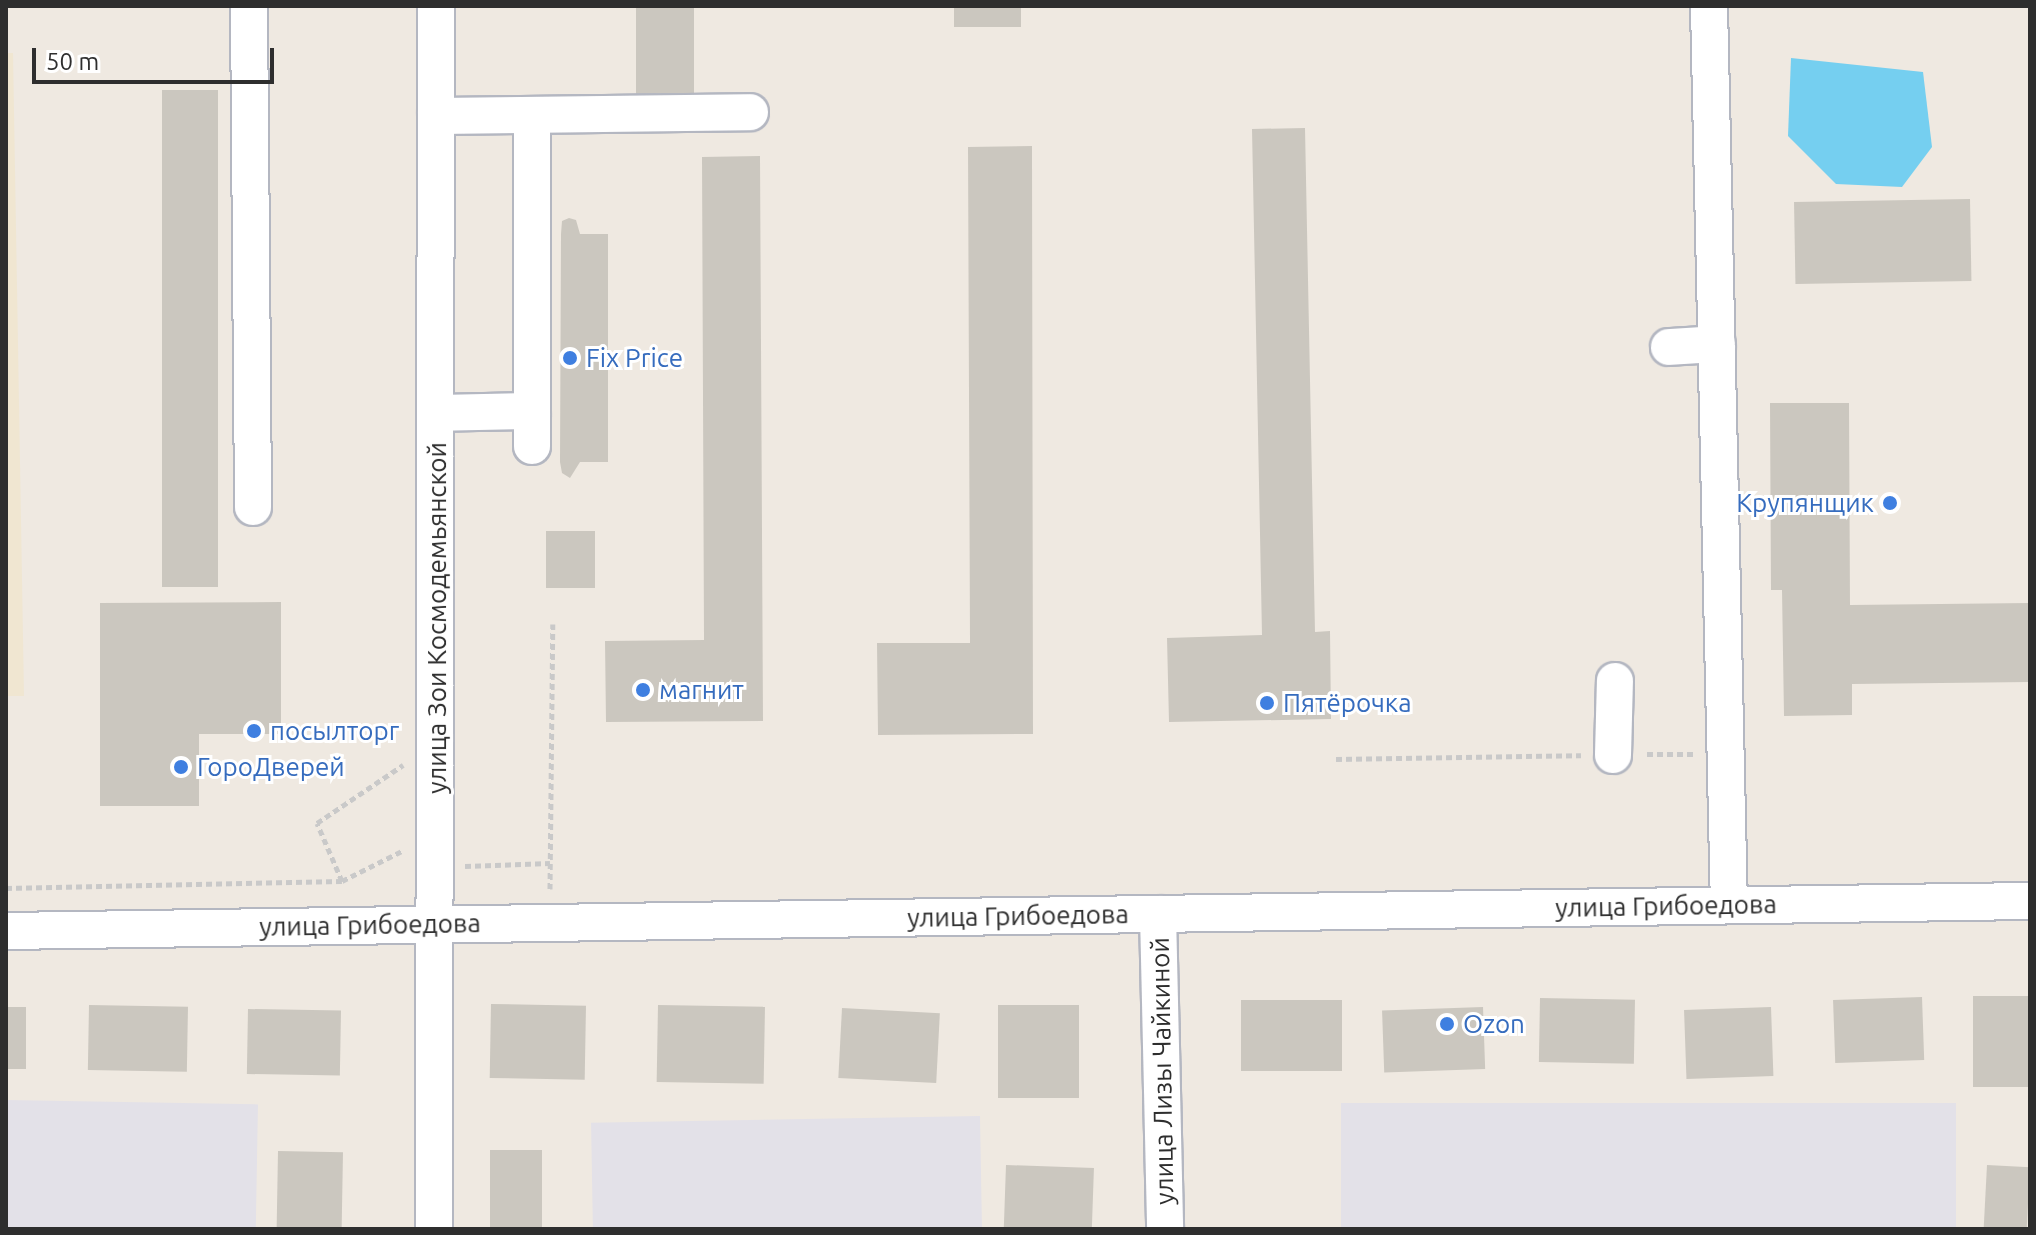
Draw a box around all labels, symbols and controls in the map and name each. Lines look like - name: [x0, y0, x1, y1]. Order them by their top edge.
- scale bar: [36, 32, 278, 82]
- text: 50 m: [46, 48, 99, 75]
- place label: Fix Price: [586, 342, 683, 374]
- marker: Fix Price: [561, 349, 579, 367]
- street label: улица Зои Космодемьянской: [421, 442, 453, 794]
- place label: Крупянщик: [1736, 487, 1874, 519]
- marker: Крупянщик: [1881, 494, 1899, 512]
- place label: магнит: [659, 674, 744, 706]
- marker: магнит: [634, 681, 652, 699]
- place label: Пятёрочка: [1283, 687, 1412, 719]
- marker: Пятёрочка: [1258, 694, 1276, 712]
- place label: посылторг: [270, 715, 399, 747]
- marker: посылторг: [245, 722, 263, 740]
- place label: ГороДверей: [197, 751, 345, 783]
- marker: ГороДверей: [172, 758, 190, 776]
- street label: улица Грибоедова: [1555, 888, 1777, 924]
- street label: улица Грибоедова: [907, 898, 1129, 934]
- street label: улица Грибоедова: [259, 907, 481, 943]
- street label: улица Лизы Чайкиной: [1144, 937, 1180, 1205]
- place label: Ozon: [1463, 1008, 1525, 1040]
- marker: Ozon: [1438, 1015, 1456, 1033]

